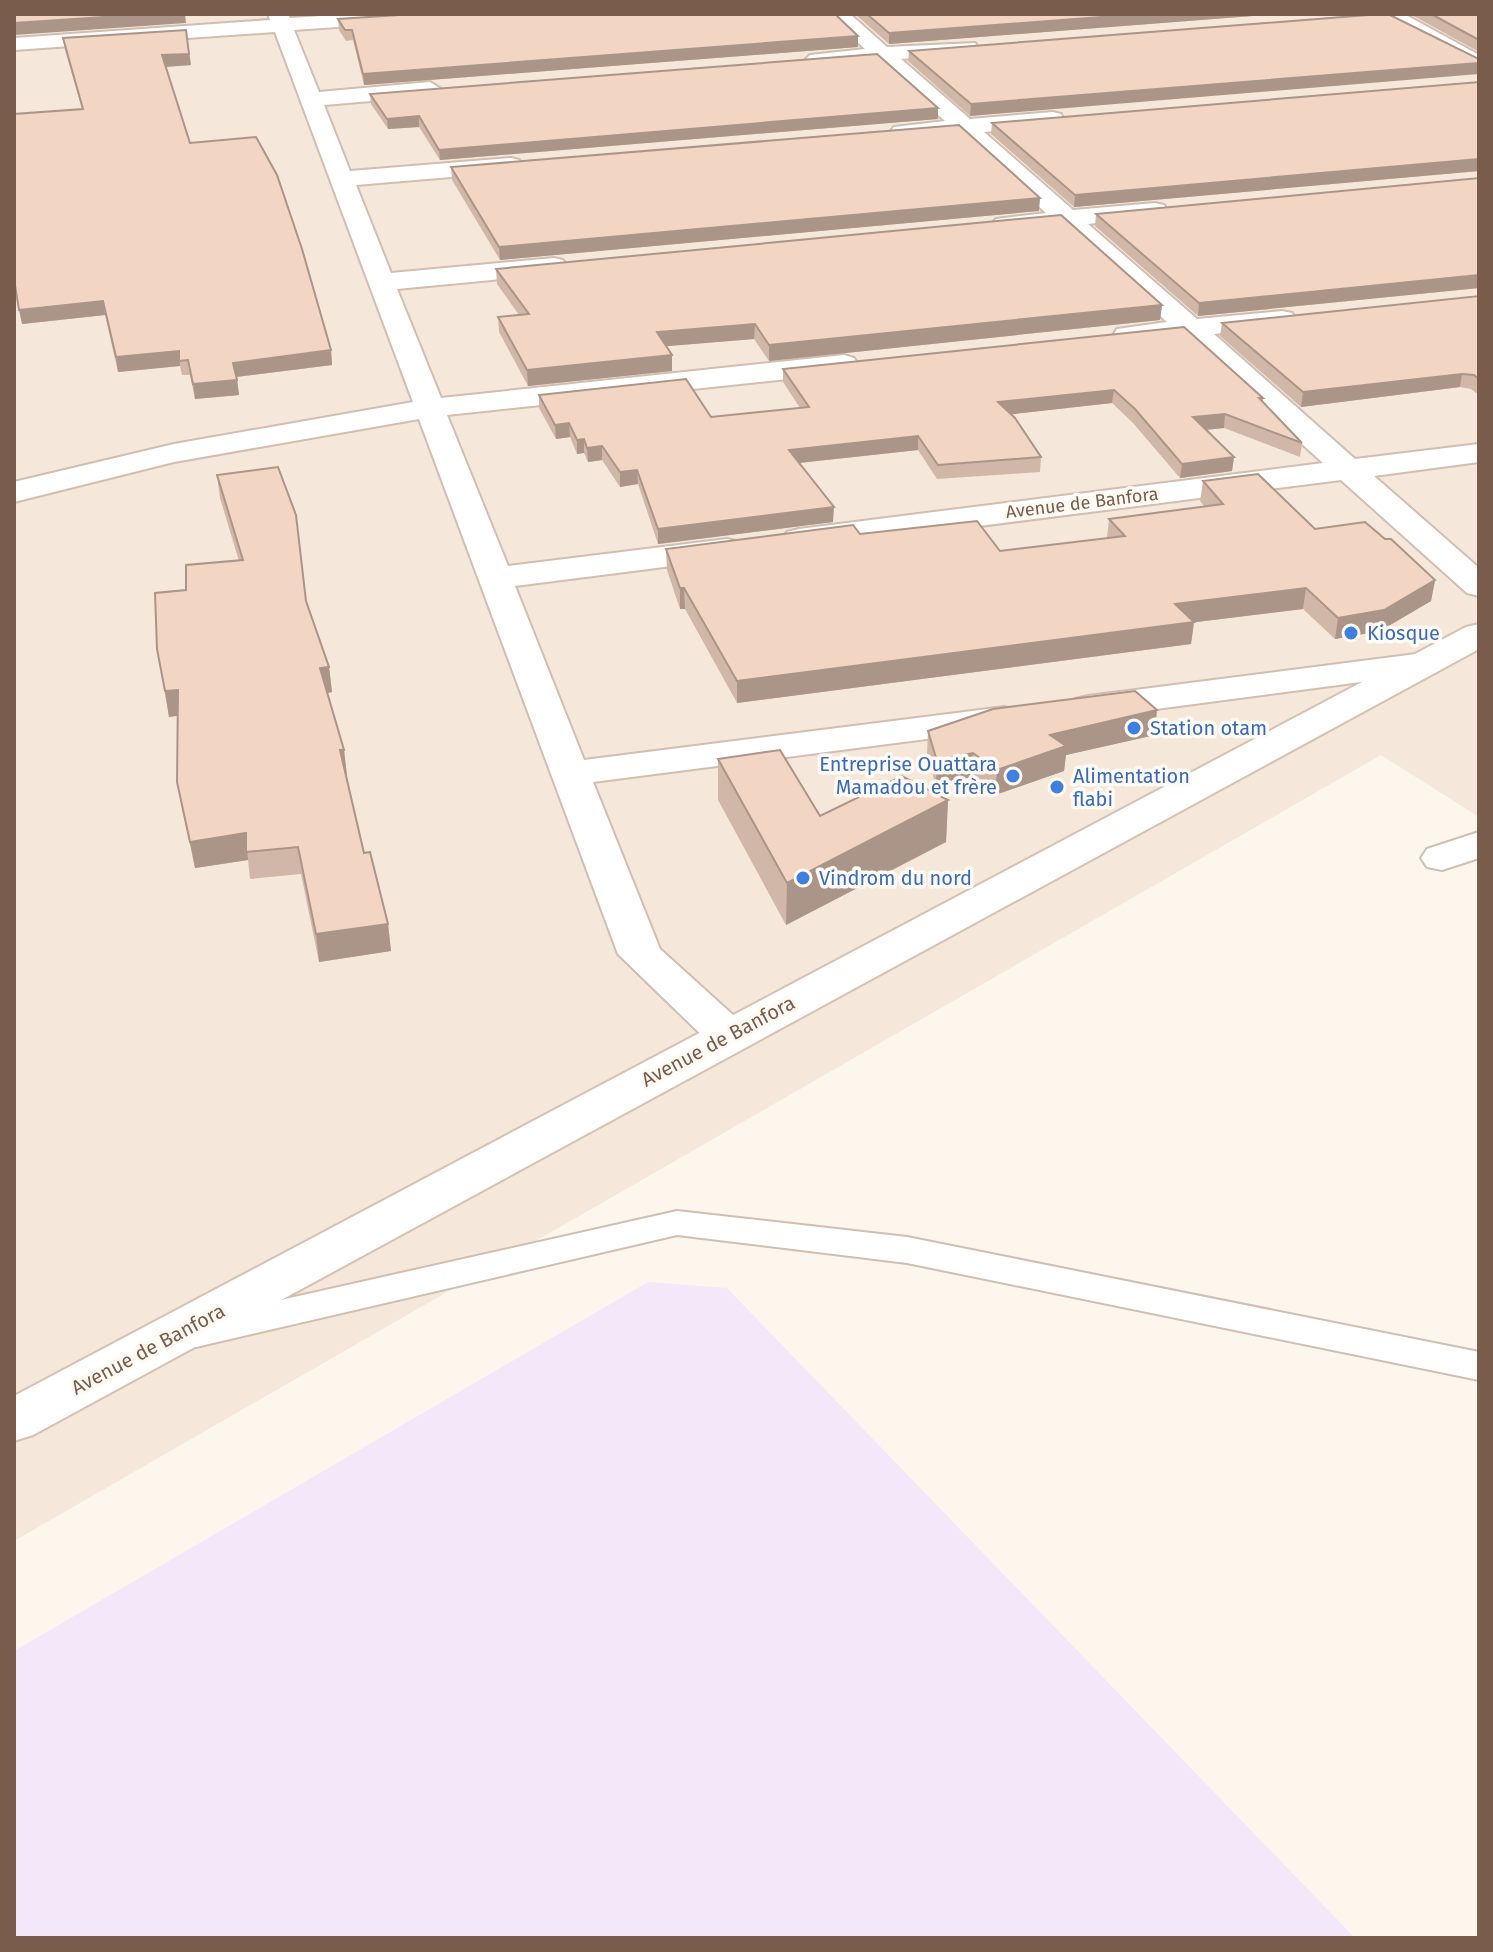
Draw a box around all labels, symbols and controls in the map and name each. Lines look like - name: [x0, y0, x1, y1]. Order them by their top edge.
- street label: Avenue de Banfora: [1004, 483, 1160, 523]
- place label: Kiosque: [1367, 621, 1440, 645]
- marker: Kiosque: [1342, 624, 1360, 642]
- place label: Station otam: [1150, 716, 1267, 740]
- marker: Station otam: [1125, 719, 1143, 737]
- place label: Entreprise Ouattara Mamadou et frère: [819, 752, 997, 799]
- place label: Alimentation flabi: [1073, 764, 1190, 811]
- marker: Entreprise Ouattara Mamadou et frère: [1004, 767, 1022, 785]
- marker: Alimentation flabi: [1048, 778, 1066, 796]
- place label: Vindrom du nord: [819, 866, 972, 890]
- marker: Vindrom du nord: [794, 869, 812, 887]
- street label: Avenue de Banfora: [637, 990, 799, 1092]
- street label: Avenue de Banfora: [67, 1298, 229, 1400]

